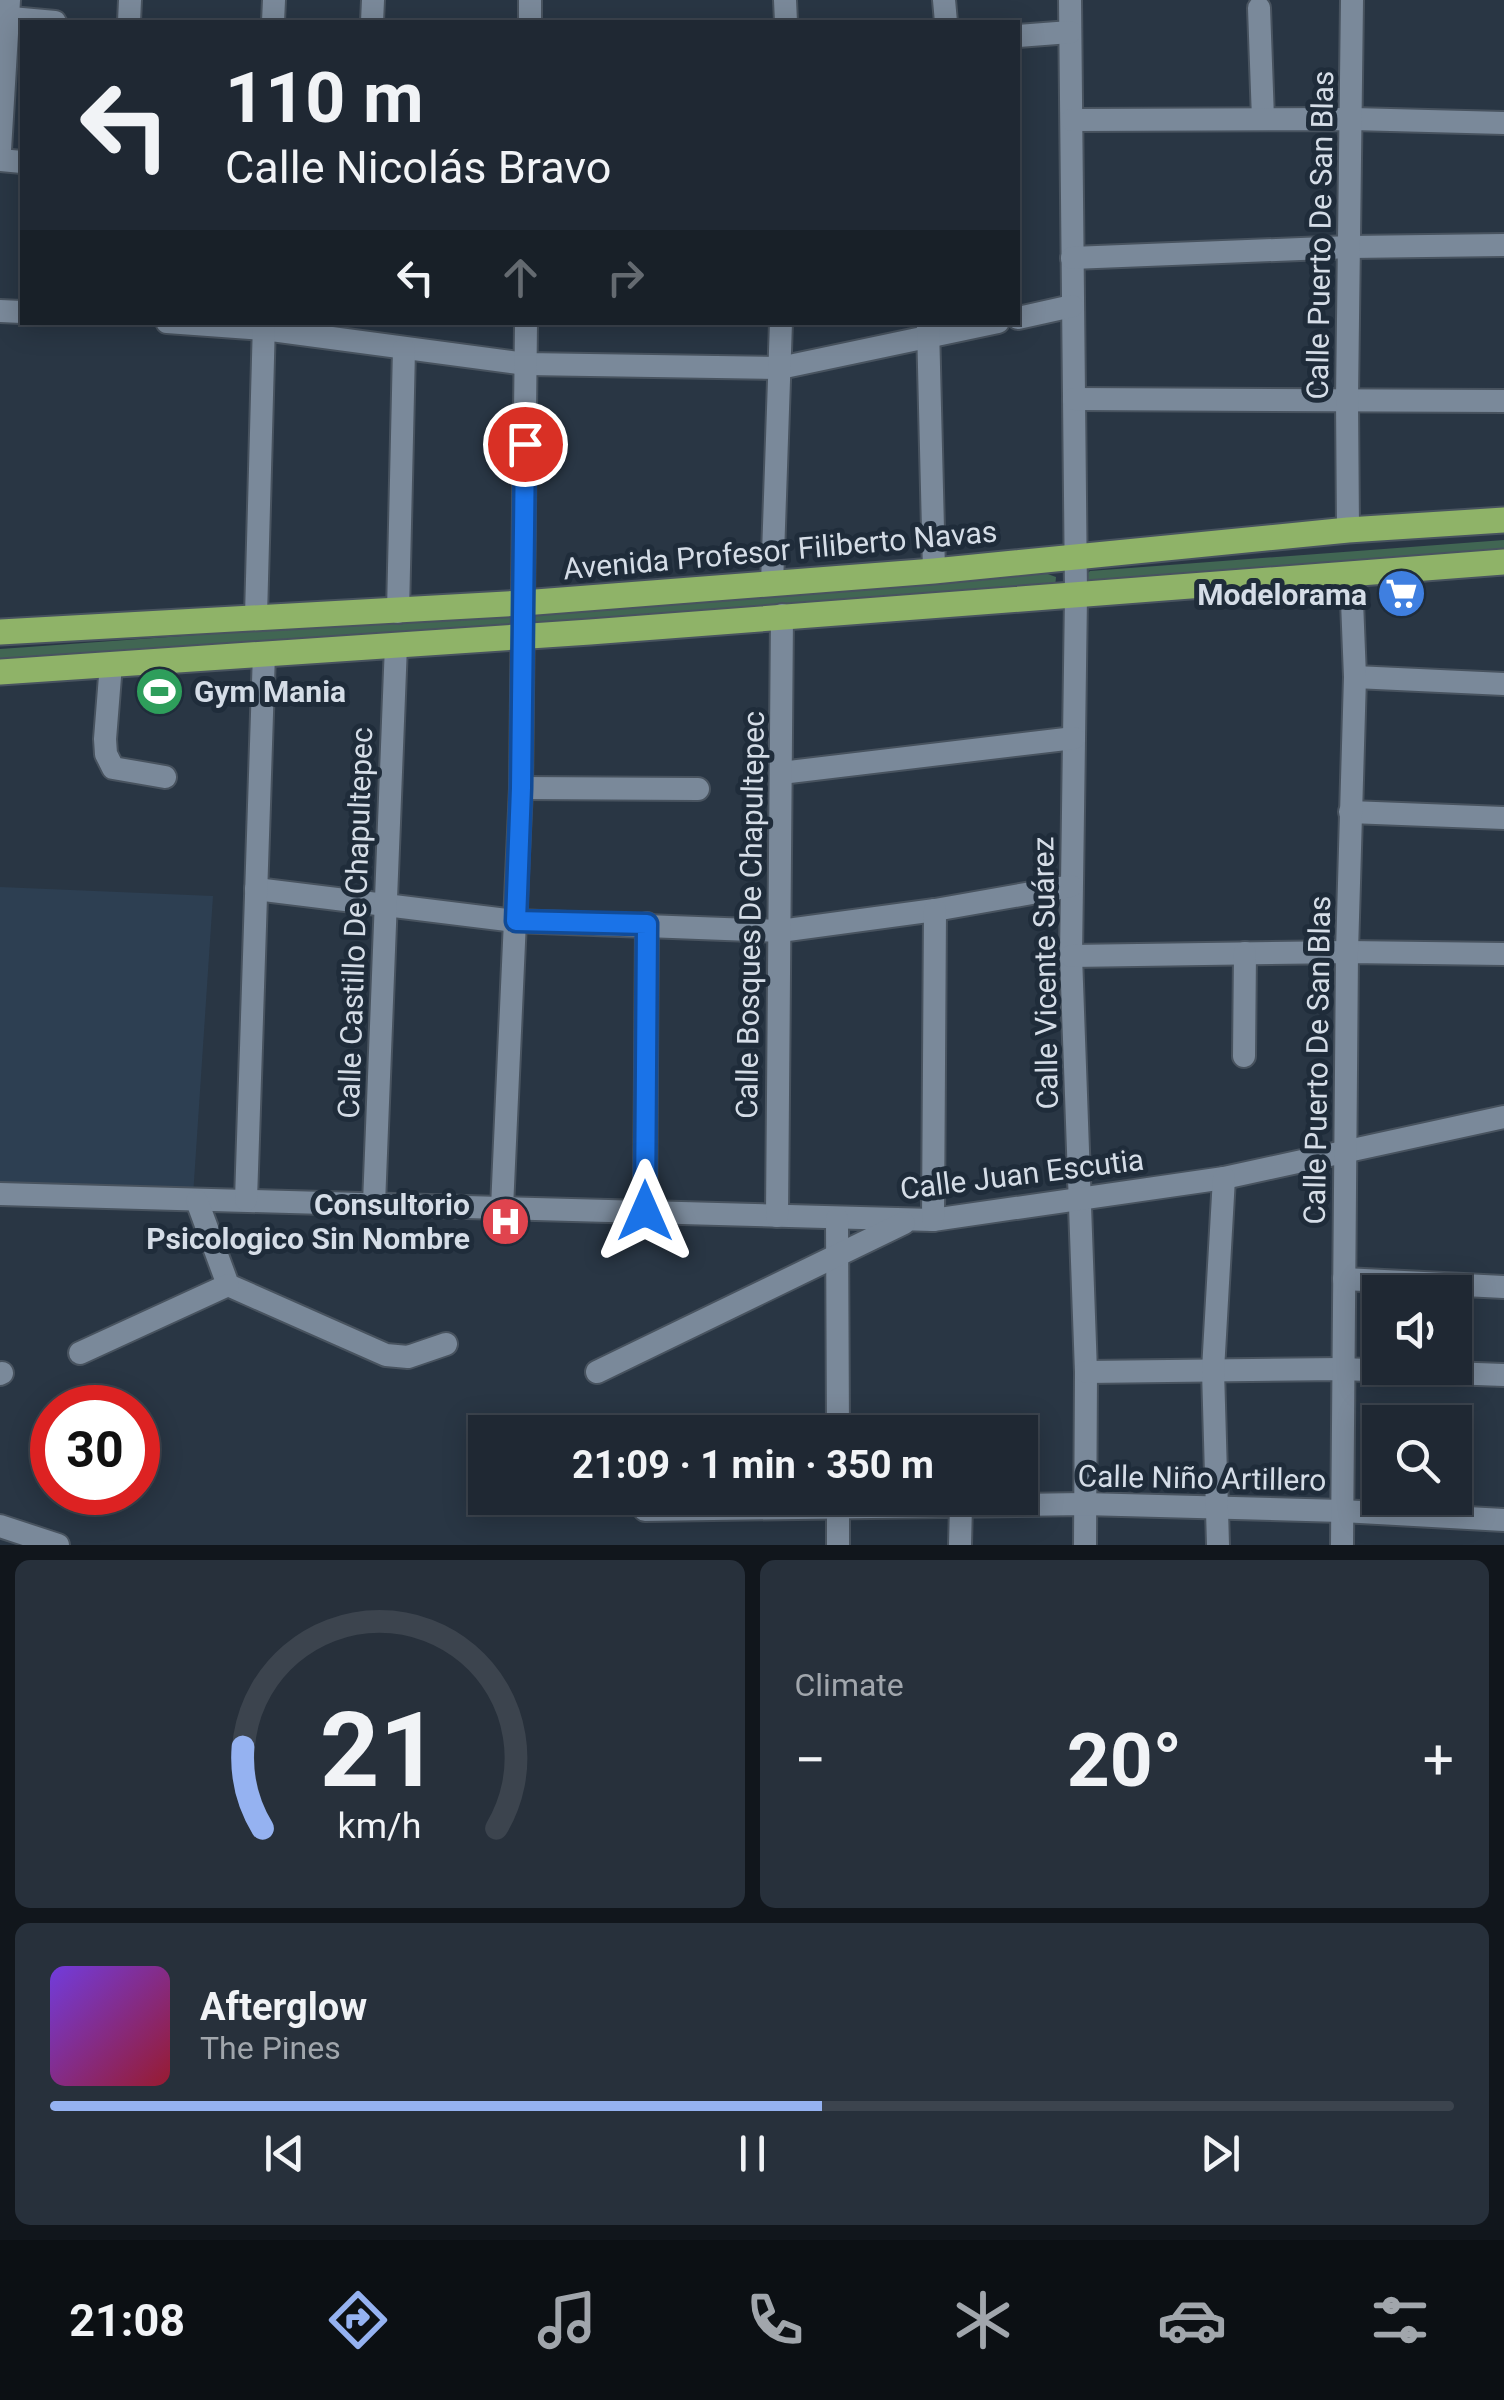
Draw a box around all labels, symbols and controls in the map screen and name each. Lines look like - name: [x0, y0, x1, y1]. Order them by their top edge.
- text: 110 m: [225, 57, 424, 139]
- icon: left: [60, 60, 190, 190]
- street label: Calle Puerto De San Blas: [1300, 70, 1340, 400]
- text: Calle Nicolás Bravo: [225, 141, 611, 194]
- icon: left: [388, 250, 443, 305]
- icon: ahead: [493, 250, 548, 305]
- icon: right: [598, 250, 653, 305]
- pin: [483, 402, 568, 487]
- icon: arrive: [498, 417, 553, 472]
- street label: Avenida Profesor Filiberto Navas: [562, 514, 998, 586]
- supermarket icon: Modelorama: [1376, 568, 1428, 620]
- place label: Modelorama: [1197, 577, 1367, 612]
- sports icon: Gym Mania: [133, 665, 185, 717]
- place label: Gym Mania: [194, 674, 346, 709]
- street label: Calle Bosques De Chapultepec: [729, 711, 771, 1119]
- street label: Calle Castillo De Chapultepec: [331, 727, 379, 1119]
- street label: Calle Vicente Suárez: [1025, 836, 1065, 1110]
- street label: Calle Puerto De San Blas: [1297, 895, 1337, 1225]
- street label: Calle Juan Escutia: [898, 1142, 1146, 1206]
- position arrow: [593, 1159, 697, 1263]
- place label: Consultorio Psicologico Sin Nombre: [146, 1187, 470, 1256]
- hospital icon: Consultorio Psicologico Sin Nombre: [479, 1195, 531, 1247]
- map controls: [1362, 1275, 1472, 1515]
- button: sound: [1362, 1275, 1472, 1385]
- speed limit sign: 30: [30, 1385, 160, 1515]
- button: search: [1362, 1405, 1472, 1515]
- text: 21:09 · 1 min · 350 m: [572, 1443, 934, 1487]
- street label: Calle Niño Artillero: [1077, 1458, 1327, 1498]
- text: Climate: [795, 1666, 904, 1704]
- text: 21: [320, 1690, 439, 1811]
- text: 20°: [1067, 1716, 1182, 1804]
- text: −: [795, 1728, 826, 1792]
- text: +: [1423, 1728, 1454, 1792]
- text: km/h: [338, 1805, 422, 1847]
- text: Afterglow: [200, 1985, 367, 2029]
- text: The Pines: [200, 2029, 341, 2067]
- icon: previous: [257, 2126, 312, 2181]
- icon: pause: [725, 2126, 780, 2181]
- icon: next: [1193, 2126, 1248, 2181]
- icon: directions: [323, 2285, 393, 2355]
- icon: music: [532, 2285, 602, 2355]
- icon: phone: [740, 2285, 810, 2355]
- icon: climate: [948, 2285, 1018, 2355]
- icon: car: [1157, 2285, 1227, 2355]
- icon: filters: [1365, 2285, 1435, 2355]
- text: 21:08: [69, 2294, 185, 2347]

